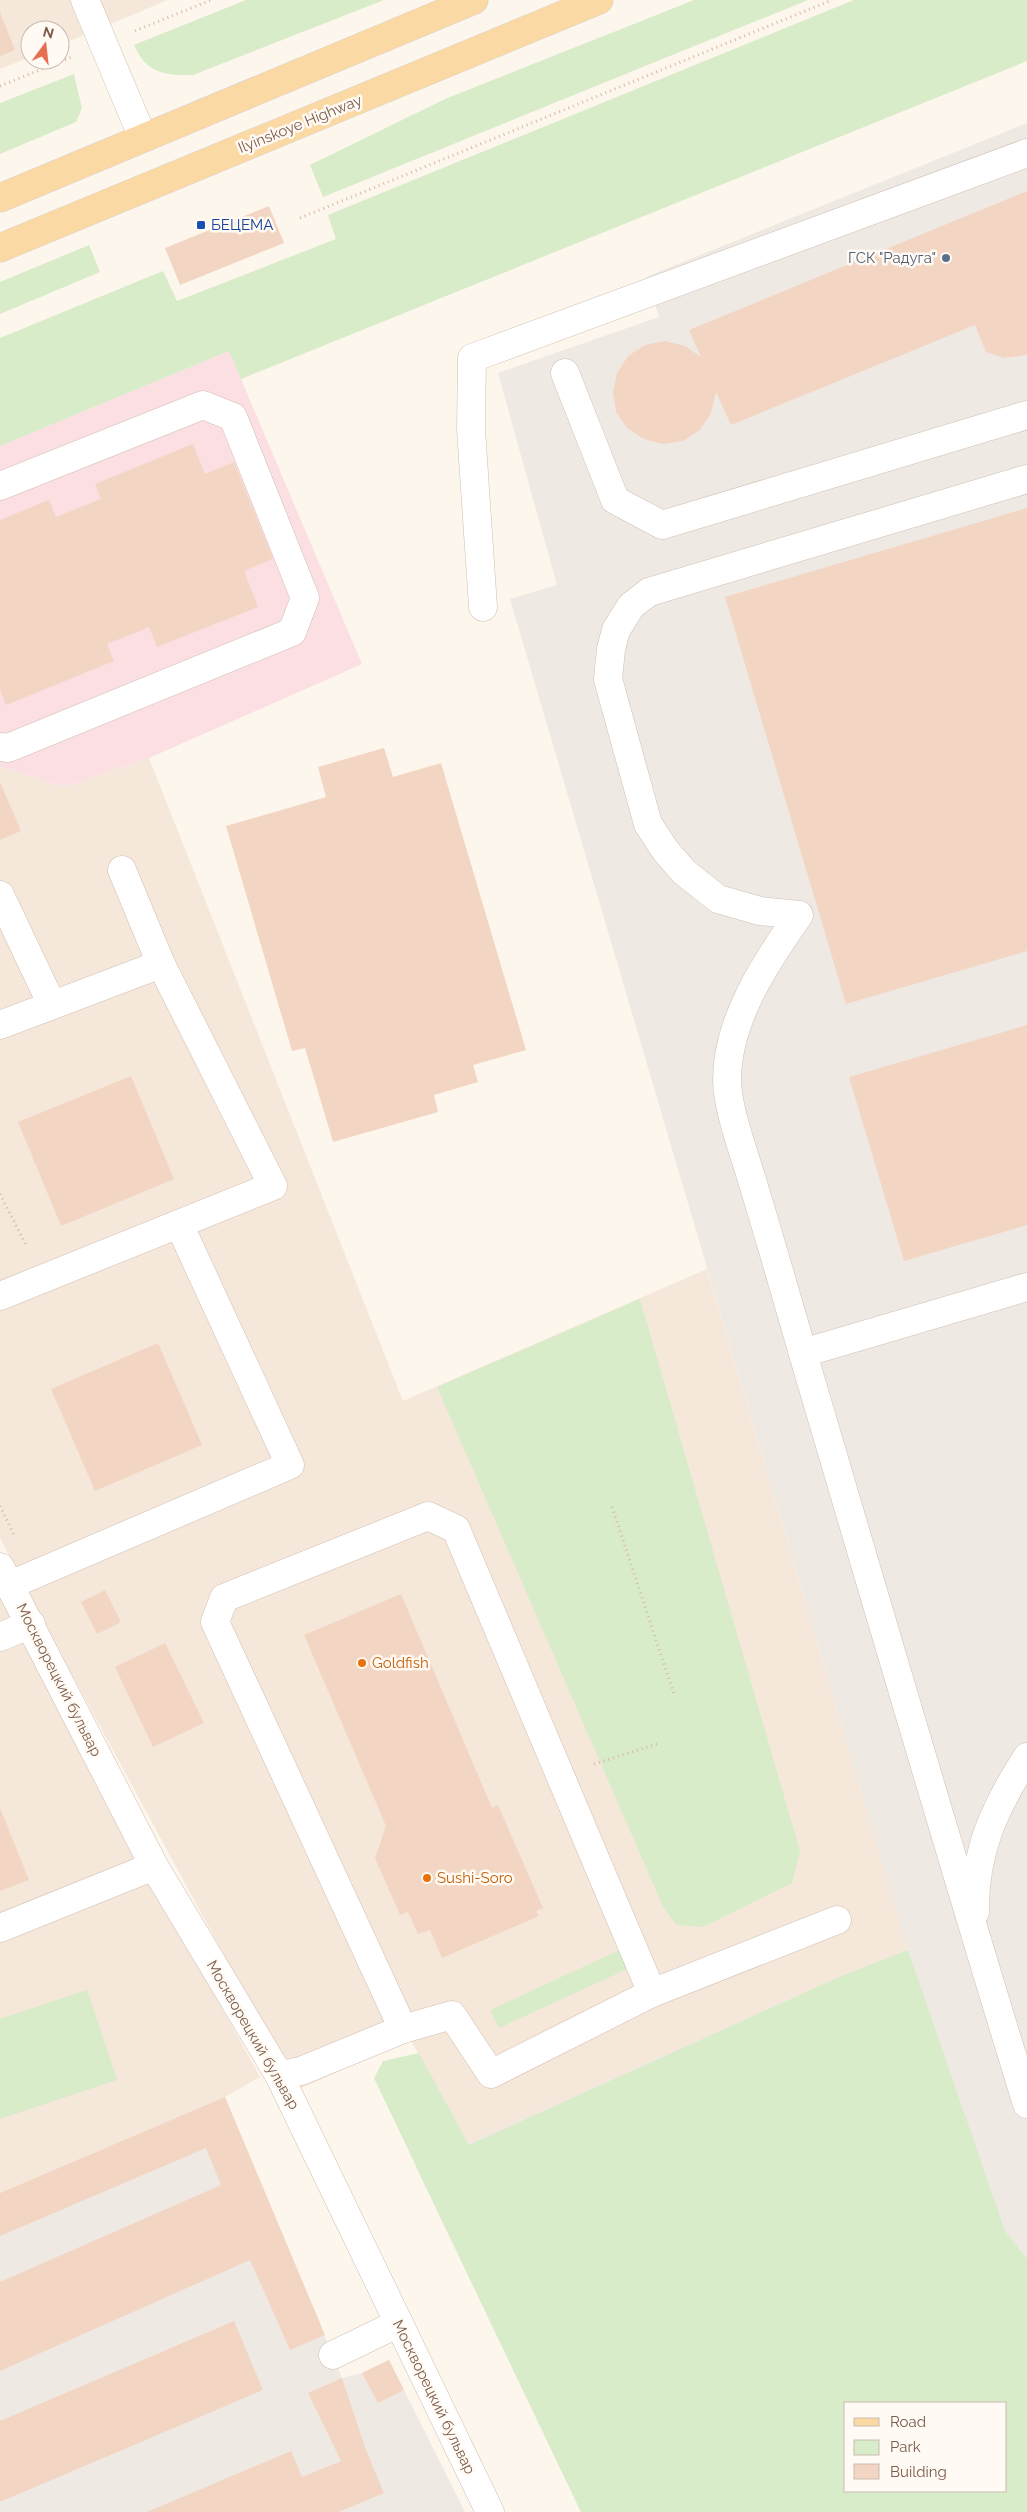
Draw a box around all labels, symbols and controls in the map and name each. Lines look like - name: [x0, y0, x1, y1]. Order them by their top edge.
- north arrow: [20, 20, 70, 70]
- text: N: [41, 23, 56, 42]
- street label: Ilyinskoye Highway: [235, 91, 365, 157]
- place label: БЕЦЕМА: [211, 216, 273, 234]
- marker: БЕЦЕМА: [195, 219, 207, 231]
- place label: ГСК "Радуга": [848, 249, 936, 267]
- marker: ГСК "Радуга": [940, 252, 952, 264]
- street label: Москворецкий бульвар: [13, 1600, 105, 1760]
- place label: Goldfish: [372, 1654, 429, 1672]
- marker: Goldfish: [356, 1657, 368, 1669]
- place label: Sushi-Soro: [437, 1869, 513, 1887]
- marker: Sushi-Soro: [421, 1872, 433, 1884]
- street label: Москворецкий бульвар: [203, 1957, 303, 2113]
- street label: Москворецкий бульвар: [389, 2317, 479, 2477]
- legend: [844, 2402, 1007, 2492]
- text: Road: [890, 2413, 926, 2431]
- text: Park: [890, 2438, 921, 2456]
- text: Building: [890, 2463, 947, 2481]

